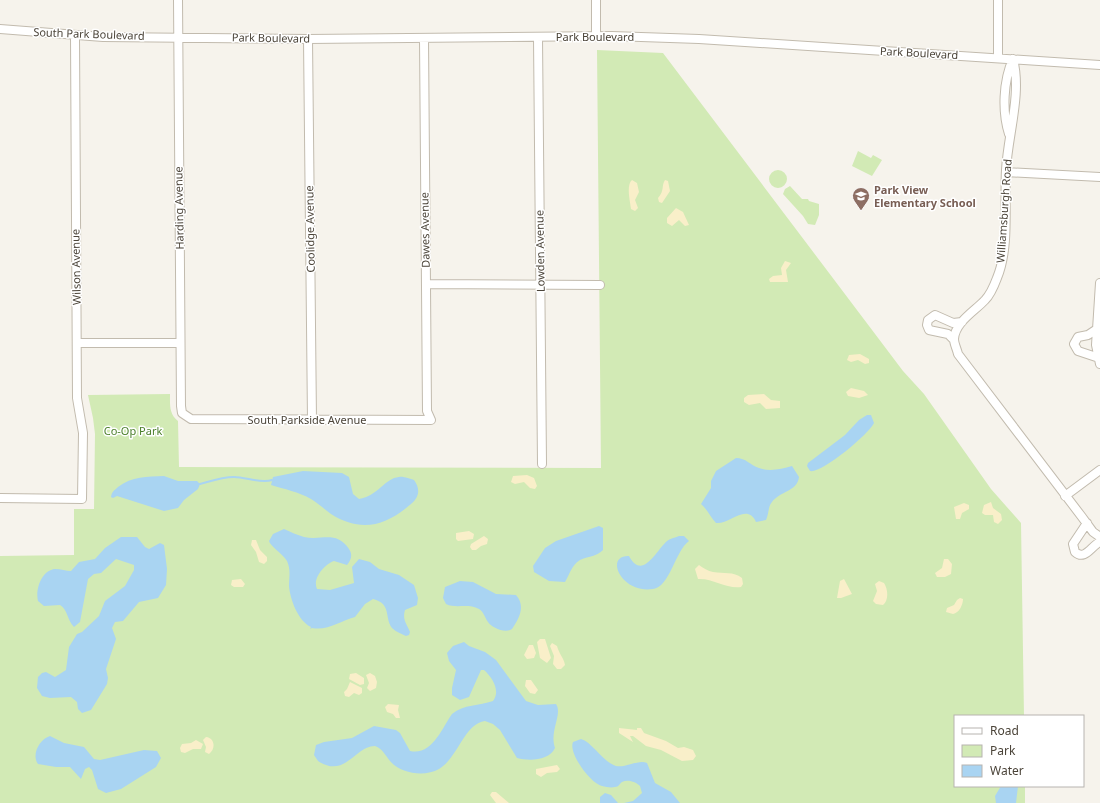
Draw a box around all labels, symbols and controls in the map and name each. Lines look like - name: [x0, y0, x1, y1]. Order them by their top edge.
- street label: South Park Boulevard: [33, 24, 145, 43]
- street label: Park Boulevard: [232, 29, 310, 46]
- street label: Park Boulevard: [556, 29, 634, 44]
- street label: Park Boulevard: [879, 43, 959, 62]
- street label: Williamsburgh Road: [992, 158, 1015, 263]
- street label: Harding Avenue: [170, 166, 187, 250]
- place label: Park View Elementary School: [874, 182, 976, 210]
- street label: Coolidge Avenue: [301, 185, 318, 273]
- school or university icon: Park View Elementary School: [851, 186, 871, 211]
- street label: Dawes Avenue: [416, 192, 433, 268]
- street label: Lowden Avenue: [531, 210, 548, 292]
- street label: Wilson Avenue: [67, 229, 84, 305]
- street label: South Parkside Avenue: [248, 412, 366, 427]
- park label: Co-Op Park: [104, 423, 162, 438]
- legend: [954, 715, 1084, 787]
- text: Road: [990, 722, 1019, 739]
- text: Park: [990, 742, 1016, 759]
- text: Water: [990, 762, 1024, 779]

